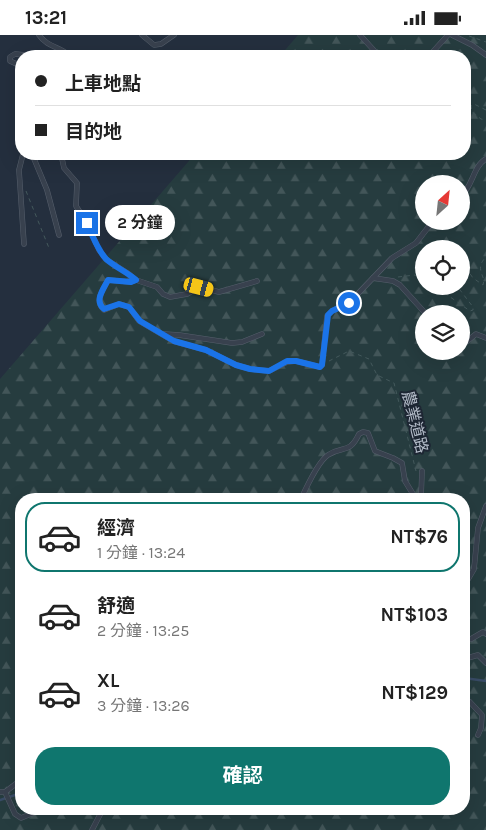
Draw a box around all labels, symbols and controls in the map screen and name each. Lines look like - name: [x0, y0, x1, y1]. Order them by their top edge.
- text: 13:21: [25, 7, 67, 29]
- text: 上車地點: [65, 73, 141, 95]
- text: 目的地: [65, 121, 122, 143]
- north arrow: [415, 175, 470, 230]
- map controls: [415, 175, 470, 360]
- callout: 2 分鐘: [104, 205, 174, 241]
- route end: [76, 212, 98, 234]
- text: 2 分鐘: [117, 213, 163, 232]
- button: locate: [415, 240, 470, 295]
- car: [182, 276, 215, 298]
- route start: [338, 292, 360, 314]
- button: layers: [415, 305, 470, 360]
- street label: 農業道路: [398, 389, 432, 455]
- icon: car: [37, 515, 82, 560]
- text: 經濟: [97, 517, 135, 539]
- text: NT$76: [390, 526, 448, 548]
- text: 1 分鐘 · 13:24: [97, 543, 185, 562]
- icon: car: [37, 593, 82, 638]
- text: 舒適: [97, 595, 135, 617]
- text: NT$103: [381, 604, 448, 626]
- text: 2 分鐘 · 13:25: [97, 621, 189, 640]
- text: XL: [97, 670, 119, 692]
- icon: car: [37, 671, 82, 716]
- text: NT$129: [381, 682, 448, 704]
- text: 3 分鐘 · 13:26: [97, 696, 190, 715]
- button: 確認: [35, 747, 450, 805]

